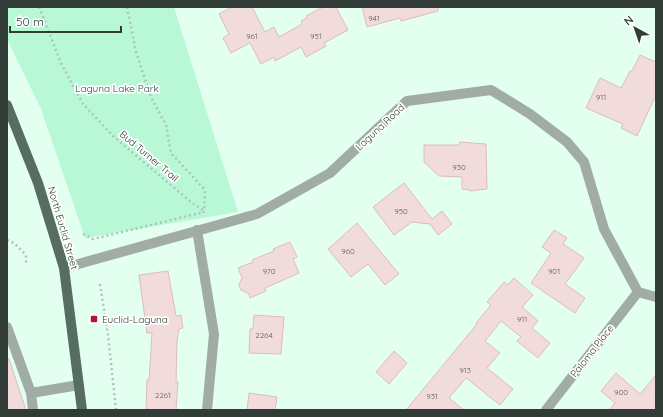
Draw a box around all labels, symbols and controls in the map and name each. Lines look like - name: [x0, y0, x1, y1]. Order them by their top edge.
- scale bar: [10, 8, 121, 34]
- north arrow: [615, 8, 655, 48]
- text: N: [621, 12, 636, 28]
- house number: 941: [368, 13, 380, 23]
- text: 50 m: [16, 14, 44, 29]
- house number: 961: [246, 31, 258, 41]
- house number: 951: [310, 31, 322, 41]
- park label: Laguna Lake Park: [75, 82, 159, 95]
- house number: 911: [596, 92, 606, 102]
- street label: Laguna Road: [353, 101, 407, 153]
- street label: Bud Turner Trail: [117, 128, 181, 184]
- house number: 930: [452, 162, 466, 172]
- street label: North Euclid Street: [45, 185, 81, 272]
- house number: 950: [394, 206, 408, 216]
- house number: 960: [341, 246, 355, 256]
- house number: 970: [262, 266, 276, 276]
- house number: 901: [548, 266, 560, 276]
- place label: Euclid-Laguna: [102, 313, 168, 326]
- marker: Euclid-Laguna: [89, 314, 99, 324]
- house number: 911: [517, 314, 527, 324]
- street label: Paloma Place: [567, 322, 617, 380]
- house number: 2264: [255, 330, 273, 340]
- house number: 913: [459, 365, 471, 375]
- house number: 900: [614, 387, 628, 397]
- house number: 2261: [155, 390, 171, 400]
- house number: 931: [426, 391, 438, 401]

